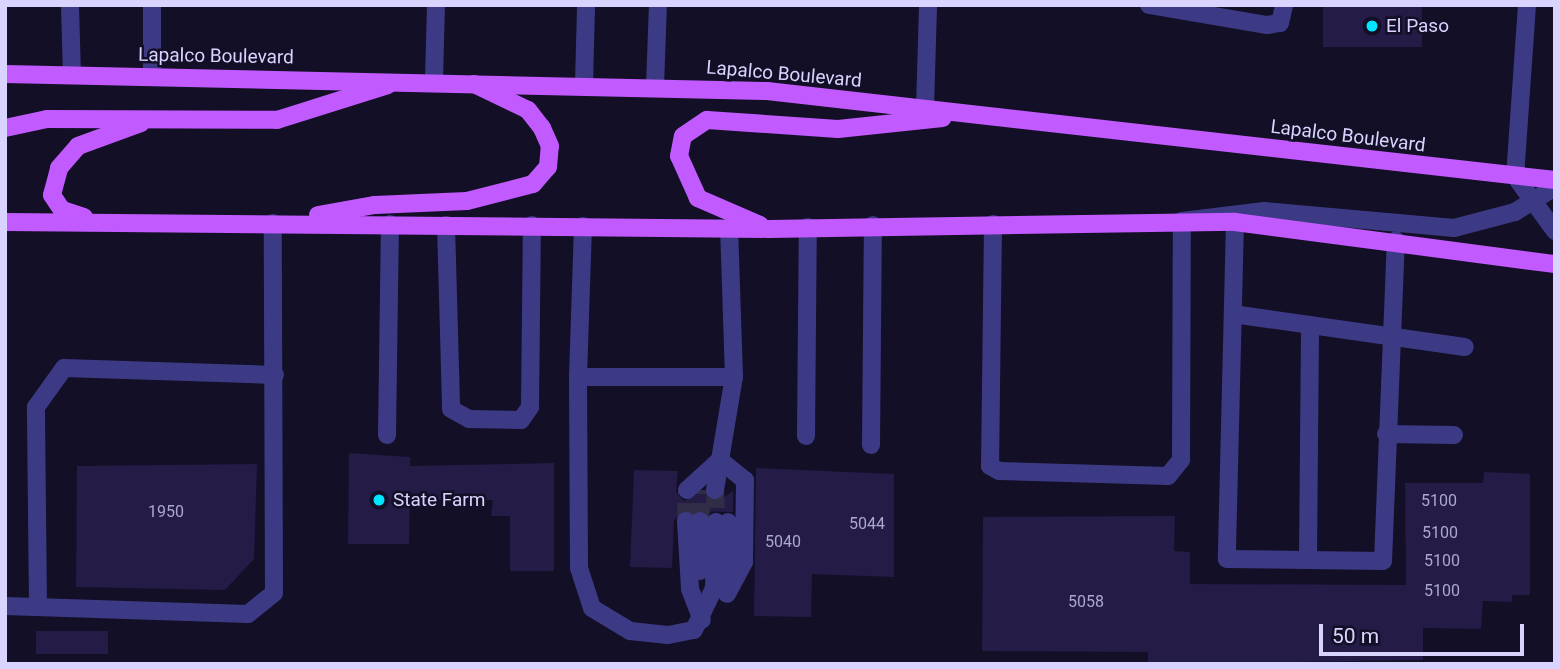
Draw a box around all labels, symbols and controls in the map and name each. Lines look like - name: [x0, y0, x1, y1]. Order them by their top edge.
- place label: El Paso: [1386, 15, 1449, 37]
- marker: El Paso: [1364, 18, 1380, 34]
- street label: Lapalco Boulevard: [138, 43, 294, 69]
- street label: Lapalco Boulevard: [705, 56, 863, 92]
- street label: Lapalco Boulevard: [1269, 115, 1427, 157]
- place label: State Farm: [393, 489, 485, 511]
- house number: 5100: [1421, 491, 1457, 511]
- marker: State Farm: [371, 492, 387, 508]
- house number: 1950: [148, 502, 184, 522]
- house number: 5044: [849, 514, 885, 534]
- house number: 5100: [1422, 523, 1458, 543]
- house number: 5040: [765, 532, 801, 552]
- house number: 5100: [1424, 551, 1460, 571]
- house number: 5100: [1424, 581, 1460, 601]
- house number: 5058: [1068, 592, 1104, 612]
- scale bar: [1322, 610, 1527, 654]
- text: 50 m: [1332, 624, 1379, 648]

